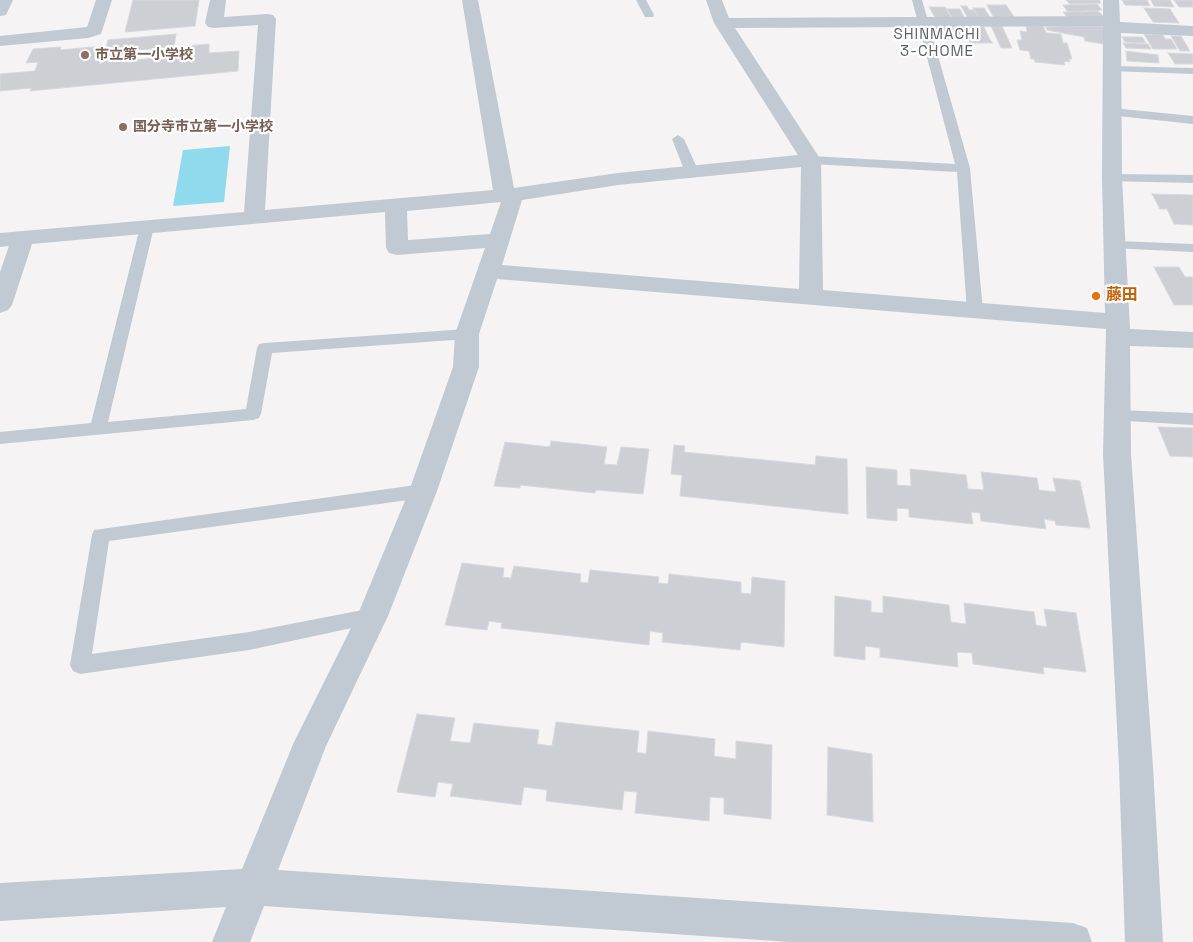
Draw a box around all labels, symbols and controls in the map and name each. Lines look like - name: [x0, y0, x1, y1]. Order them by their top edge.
- district label: SHINMACHI 3-CHOME: [892, 26, 982, 61]
- place label: 市立第一小学校: [95, 47, 193, 63]
- marker: 市立第一小学校: [79, 49, 91, 61]
- place label: 国分寺市立第一小学校: [133, 119, 273, 135]
- marker: 国分寺市立第一小学校: [117, 121, 129, 133]
- place label: 藤田: [1106, 286, 1138, 306]
- marker: 藤田: [1090, 290, 1102, 302]

